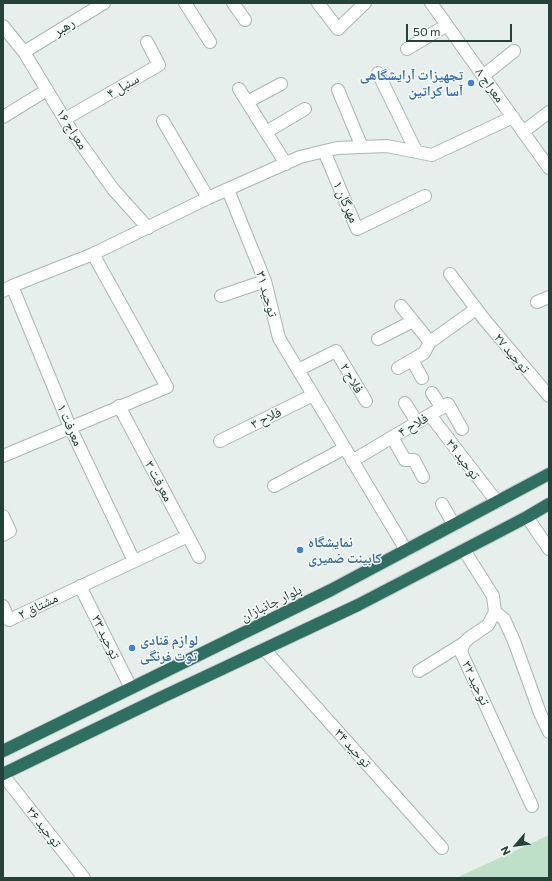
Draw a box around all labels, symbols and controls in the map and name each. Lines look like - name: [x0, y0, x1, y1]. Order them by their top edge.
- street label: رهبر: [50, 14, 78, 40]
- scale bar: [408, 16, 514, 42]
- text: 50 m: [413, 24, 441, 38]
- street label: معراج ۸: [472, 64, 508, 106]
- place label: تجهیزات آرایشگاهی آسا کراتین: [360, 67, 463, 100]
- street label: سنبل ۴: [104, 70, 142, 102]
- marker: تجهیزات آرایشگاهی آسا کراتین: [466, 78, 476, 88]
- street label: معراج ۱۶: [53, 105, 91, 153]
- street label: مهرگان ۱: [329, 179, 363, 225]
- street label: توحید ۳۱: [252, 269, 282, 319]
- street label: توحید ۲۷: [490, 330, 534, 376]
- street label: فلاح ۲: [336, 360, 368, 396]
- street label: معرفت ۱: [53, 401, 87, 449]
- street label: فلاح ۳: [248, 403, 284, 433]
- street label: فلاح ۴: [395, 409, 431, 441]
- street label: توحید ۲۹: [442, 435, 484, 483]
- street label: معرفت ۳: [141, 458, 177, 504]
- place label: نمایشگاه کابینت ضمیری: [308, 534, 382, 566]
- marker: نمایشگاه کابینت ضمیری: [295, 545, 305, 555]
- street label: بلوار جانبازان: [238, 581, 304, 625]
- street label: مشتاق ۲: [15, 589, 61, 623]
- street label: توحید ۳۳: [88, 612, 124, 662]
- place label: لوازم قنادی توت فرنگی: [140, 632, 198, 664]
- marker: لوازم قنادی توت فرنگی: [127, 643, 137, 653]
- street label: توحید ۳۲: [458, 658, 494, 708]
- street label: توحید ۳۴: [331, 725, 375, 771]
- street label: توحید ۳۶: [23, 803, 65, 851]
- north arrow: [496, 825, 536, 865]
- text: N: [497, 844, 513, 858]

